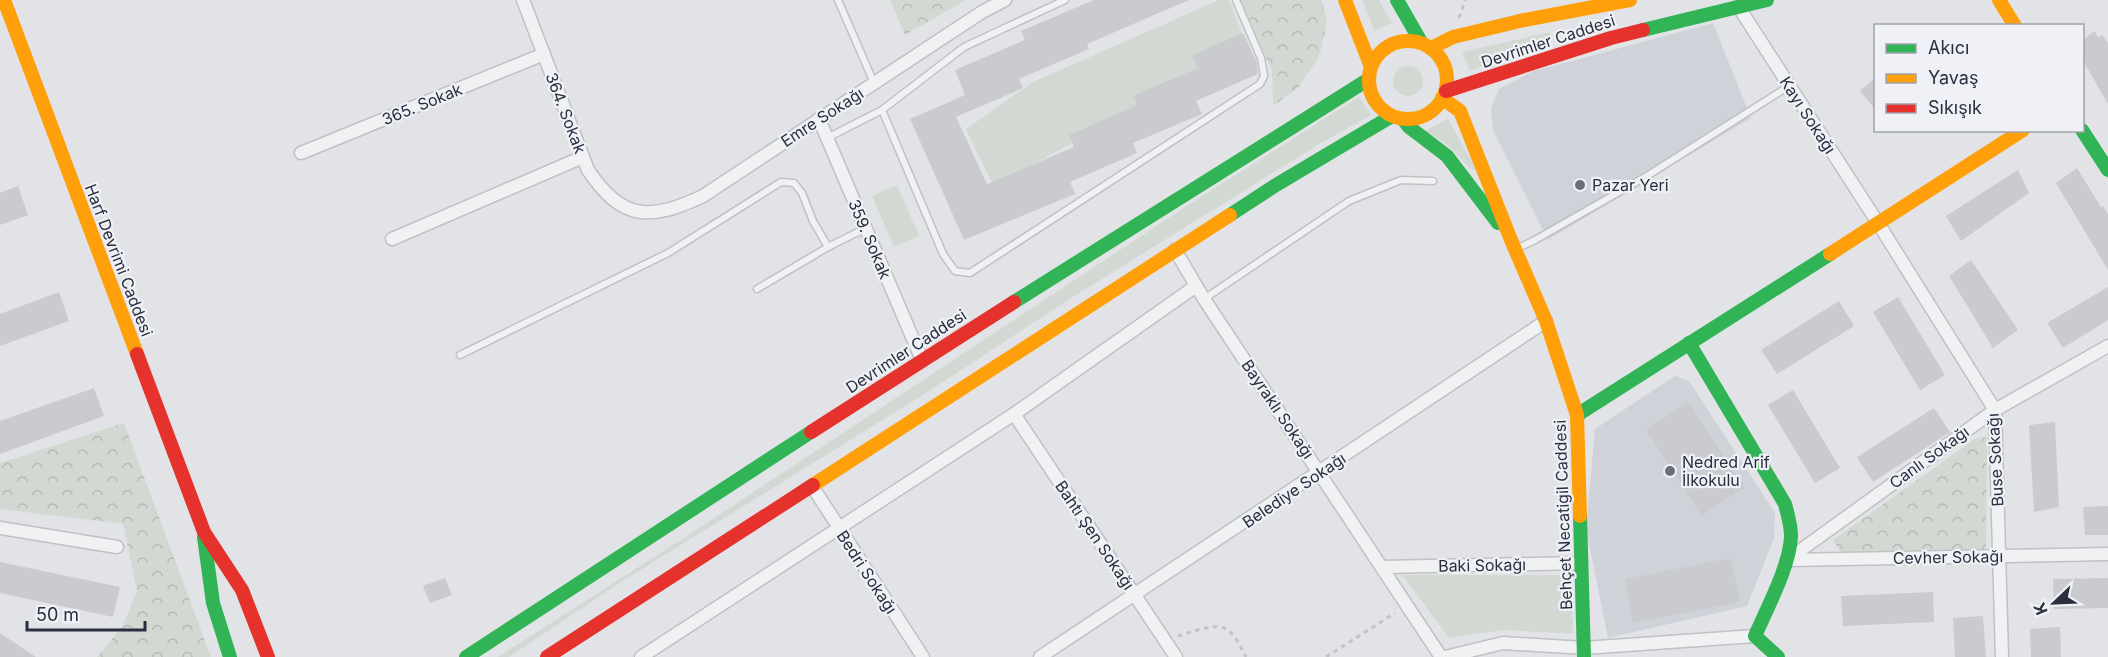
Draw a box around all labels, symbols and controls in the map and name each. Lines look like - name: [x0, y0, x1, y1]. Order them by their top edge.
- street label: Devrimler Caddesi: [1479, 10, 1617, 72]
- legend: [1874, 24, 2084, 132]
- text: Akıcı: [1928, 37, 1969, 58]
- text: Yavaş: [1928, 67, 1978, 88]
- street label: 364. Sokak: [541, 70, 591, 157]
- street label: Kayı Sokağı: [1776, 73, 1840, 157]
- street label: 365. Sokak: [379, 79, 465, 129]
- street label: Emre Sokağı: [777, 83, 867, 151]
- text: Sıkışık: [1928, 97, 1982, 118]
- place label: Pazar Yeri: [1592, 175, 1669, 195]
- marker: Pazar Yeri: [1573, 178, 1587, 192]
- street label: Harf Devrimi Caddesi: [81, 181, 157, 339]
- street label: 359. Sokak: [844, 196, 896, 282]
- street label: Devrimler Caddesi: [842, 305, 970, 397]
- street label: Bayraklı Sokağı: [1237, 356, 1319, 462]
- street label: Buse Sokağı: [1983, 413, 2007, 507]
- street label: Behçet Necatigil Caddesi: [1550, 420, 1576, 610]
- street label: Canlı Sokağı: [1885, 421, 1973, 493]
- street label: Belediye Sokağı: [1238, 448, 1350, 532]
- place label: Nedred Arif İlkokulu: [1682, 452, 1770, 490]
- marker: Nedred Arif İlkokulu: [1663, 464, 1677, 478]
- street label: Bahtı Şen Sokağı: [1051, 477, 1139, 593]
- street label: Bedri Sokağı: [833, 526, 901, 618]
- street label: Cevher Sokağı: [1893, 546, 2003, 568]
- street label: Baki Sokağı: [1438, 554, 1526, 576]
- north arrow: [2024, 573, 2084, 633]
- scale bar: [27, 594, 146, 632]
- text: K: [2029, 599, 2052, 618]
- text: 50 m: [36, 604, 79, 625]

